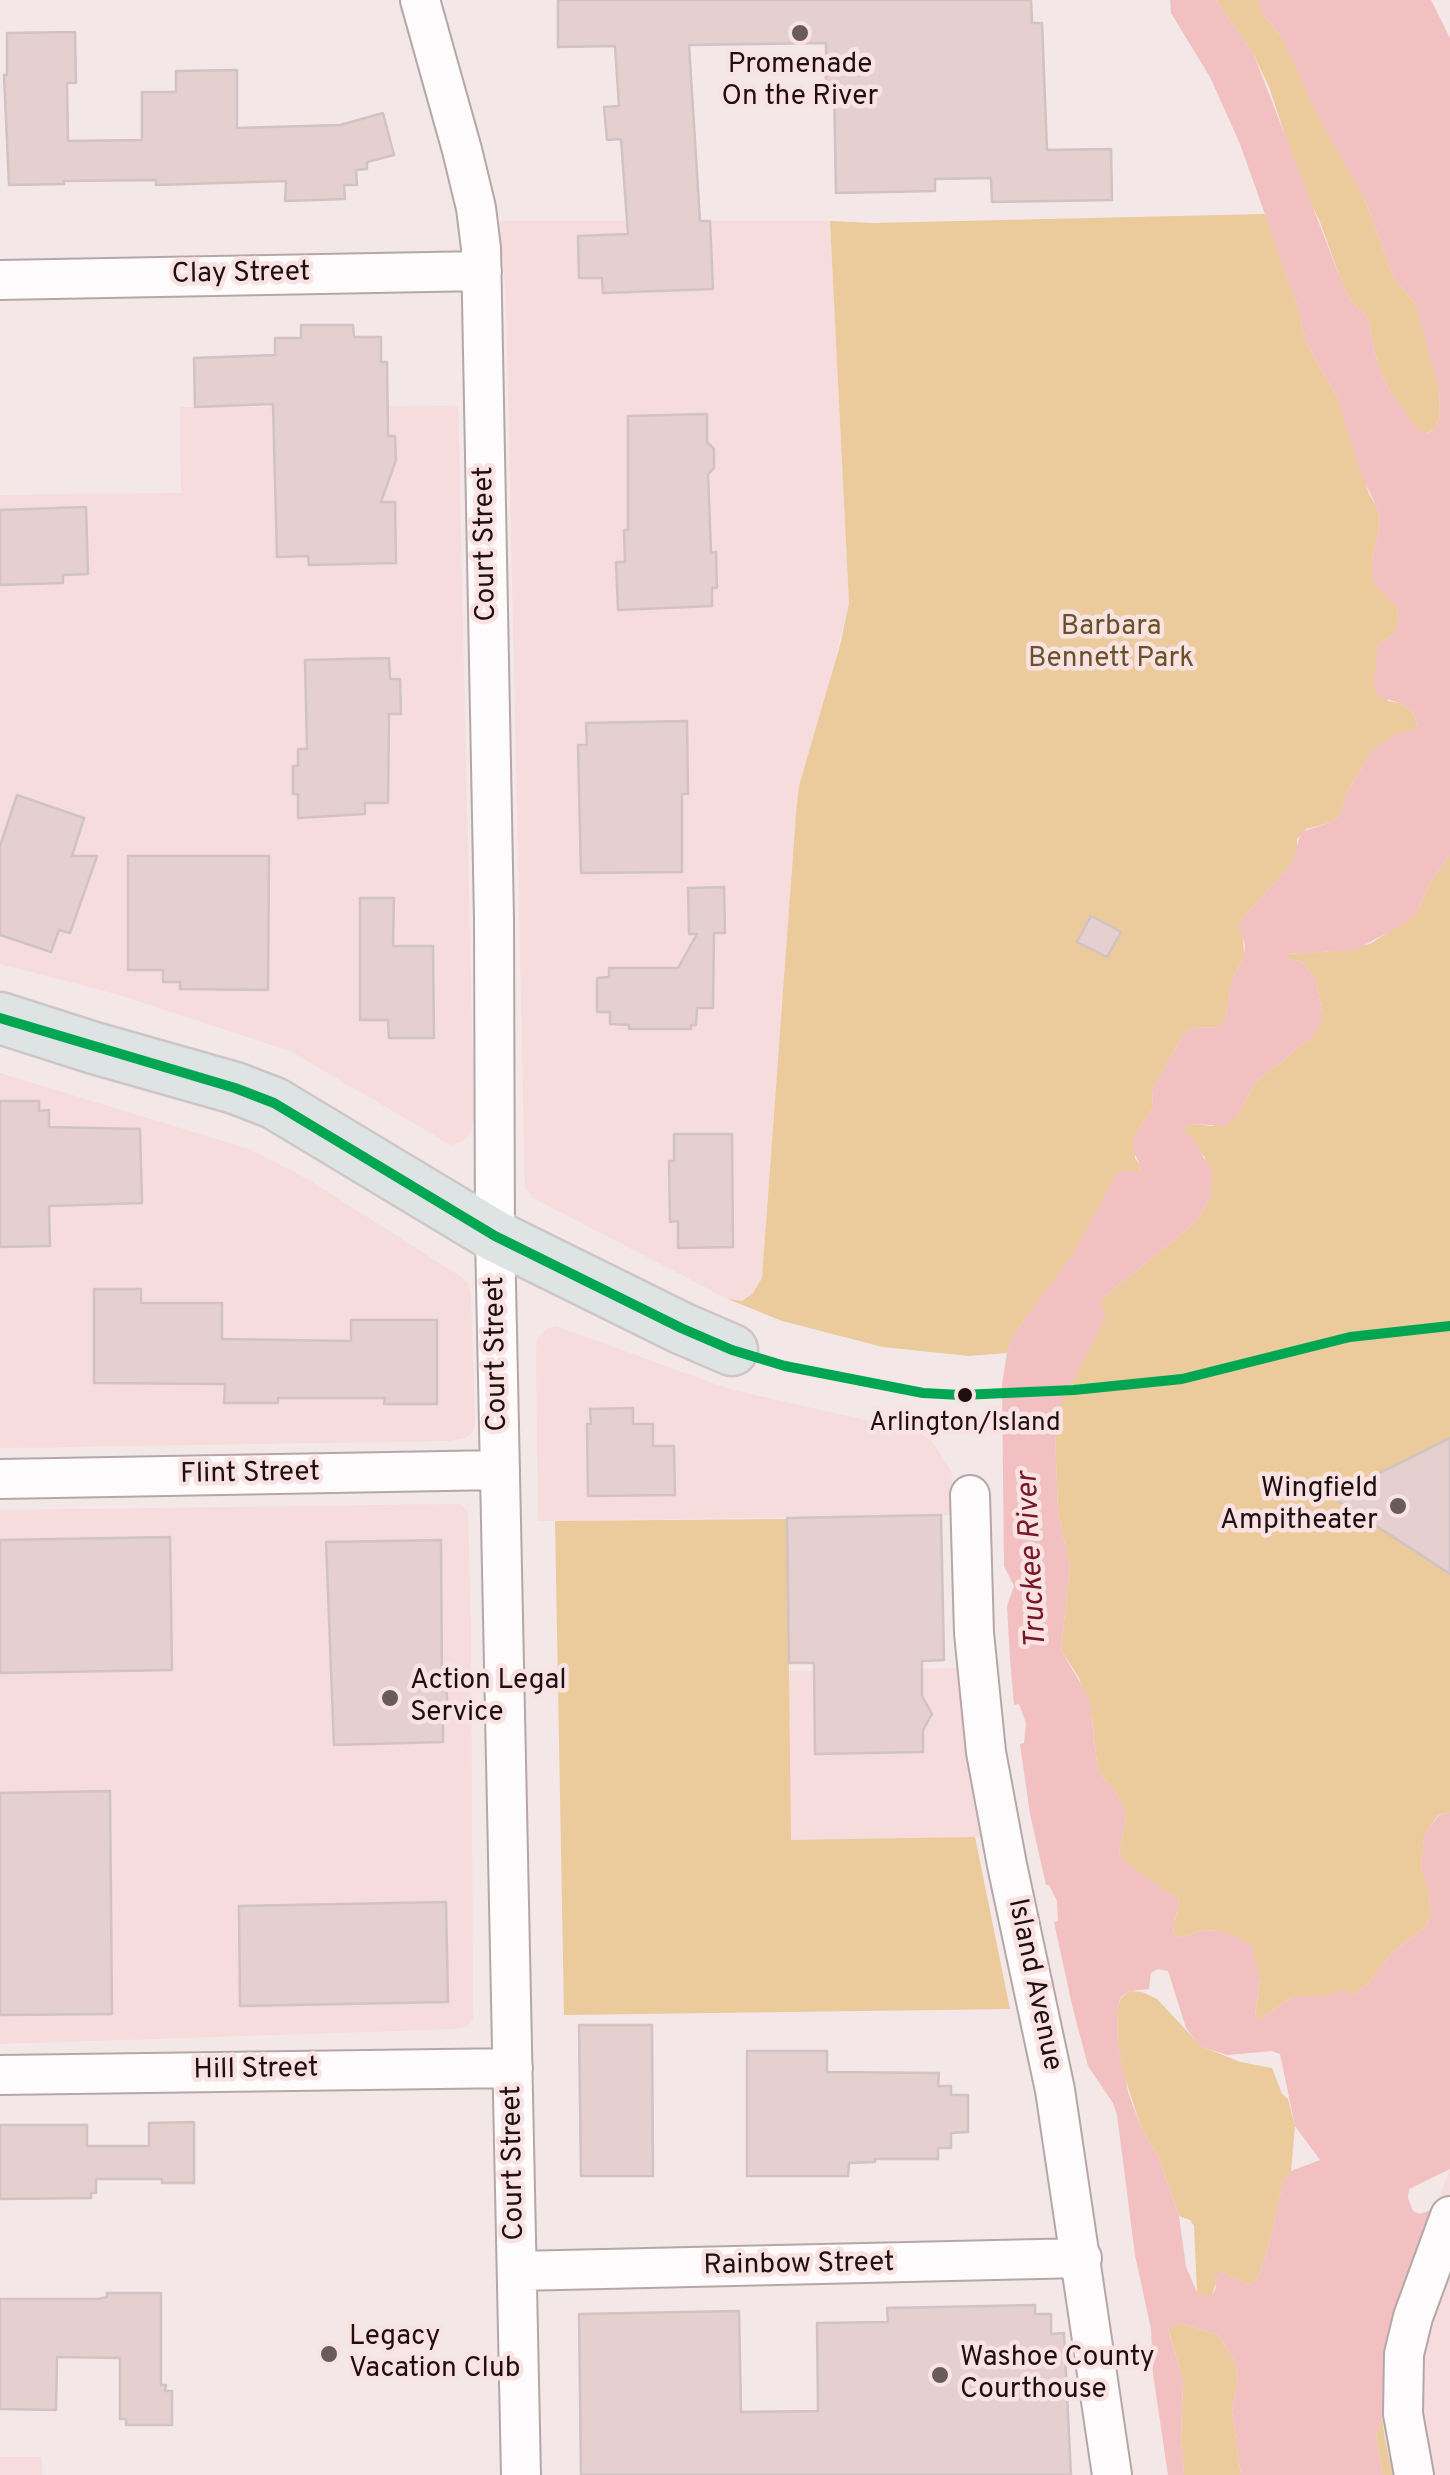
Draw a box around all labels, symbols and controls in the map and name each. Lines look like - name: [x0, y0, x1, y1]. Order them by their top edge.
- marker: Promenade On the River: [789, 22, 811, 44]
- place label: Promenade On the River: [722, 49, 878, 115]
- street label: Clay Street: [171, 257, 311, 293]
- street label: Court Street: [469, 466, 505, 622]
- park label: Barbara Bennett Park: [1028, 611, 1194, 677]
- street label: Court Street: [480, 1276, 516, 1432]
- marker: Arlington/Island: [955, 1385, 975, 1405]
- place label: Arlington/Island: [869, 1409, 1061, 1441]
- street label: Flint Street: [180, 1457, 320, 1493]
- water label: Truckee River: [1011, 1471, 1057, 1649]
- place label: Wingfield Ampitheater: [1220, 1473, 1378, 1539]
- marker: Wingfield Ampitheater: [1387, 1495, 1409, 1517]
- place label: Action Legal Service: [410, 1665, 567, 1731]
- marker: Action Legal Service: [379, 1687, 401, 1709]
- street label: Island Avenue: [998, 1896, 1068, 2074]
- street label: Hill Street: [193, 2053, 319, 2089]
- street label: Court Street: [497, 2085, 533, 2241]
- street label: Rainbow Street: [703, 2248, 895, 2284]
- place label: Legacy Vacation Club: [349, 2321, 520, 2387]
- place label: Washoe County Courthouse: [960, 2342, 1155, 2408]
- marker: Legacy Vacation Club: [318, 2343, 340, 2365]
- marker: Washoe County Courthouse: [929, 2364, 951, 2386]

